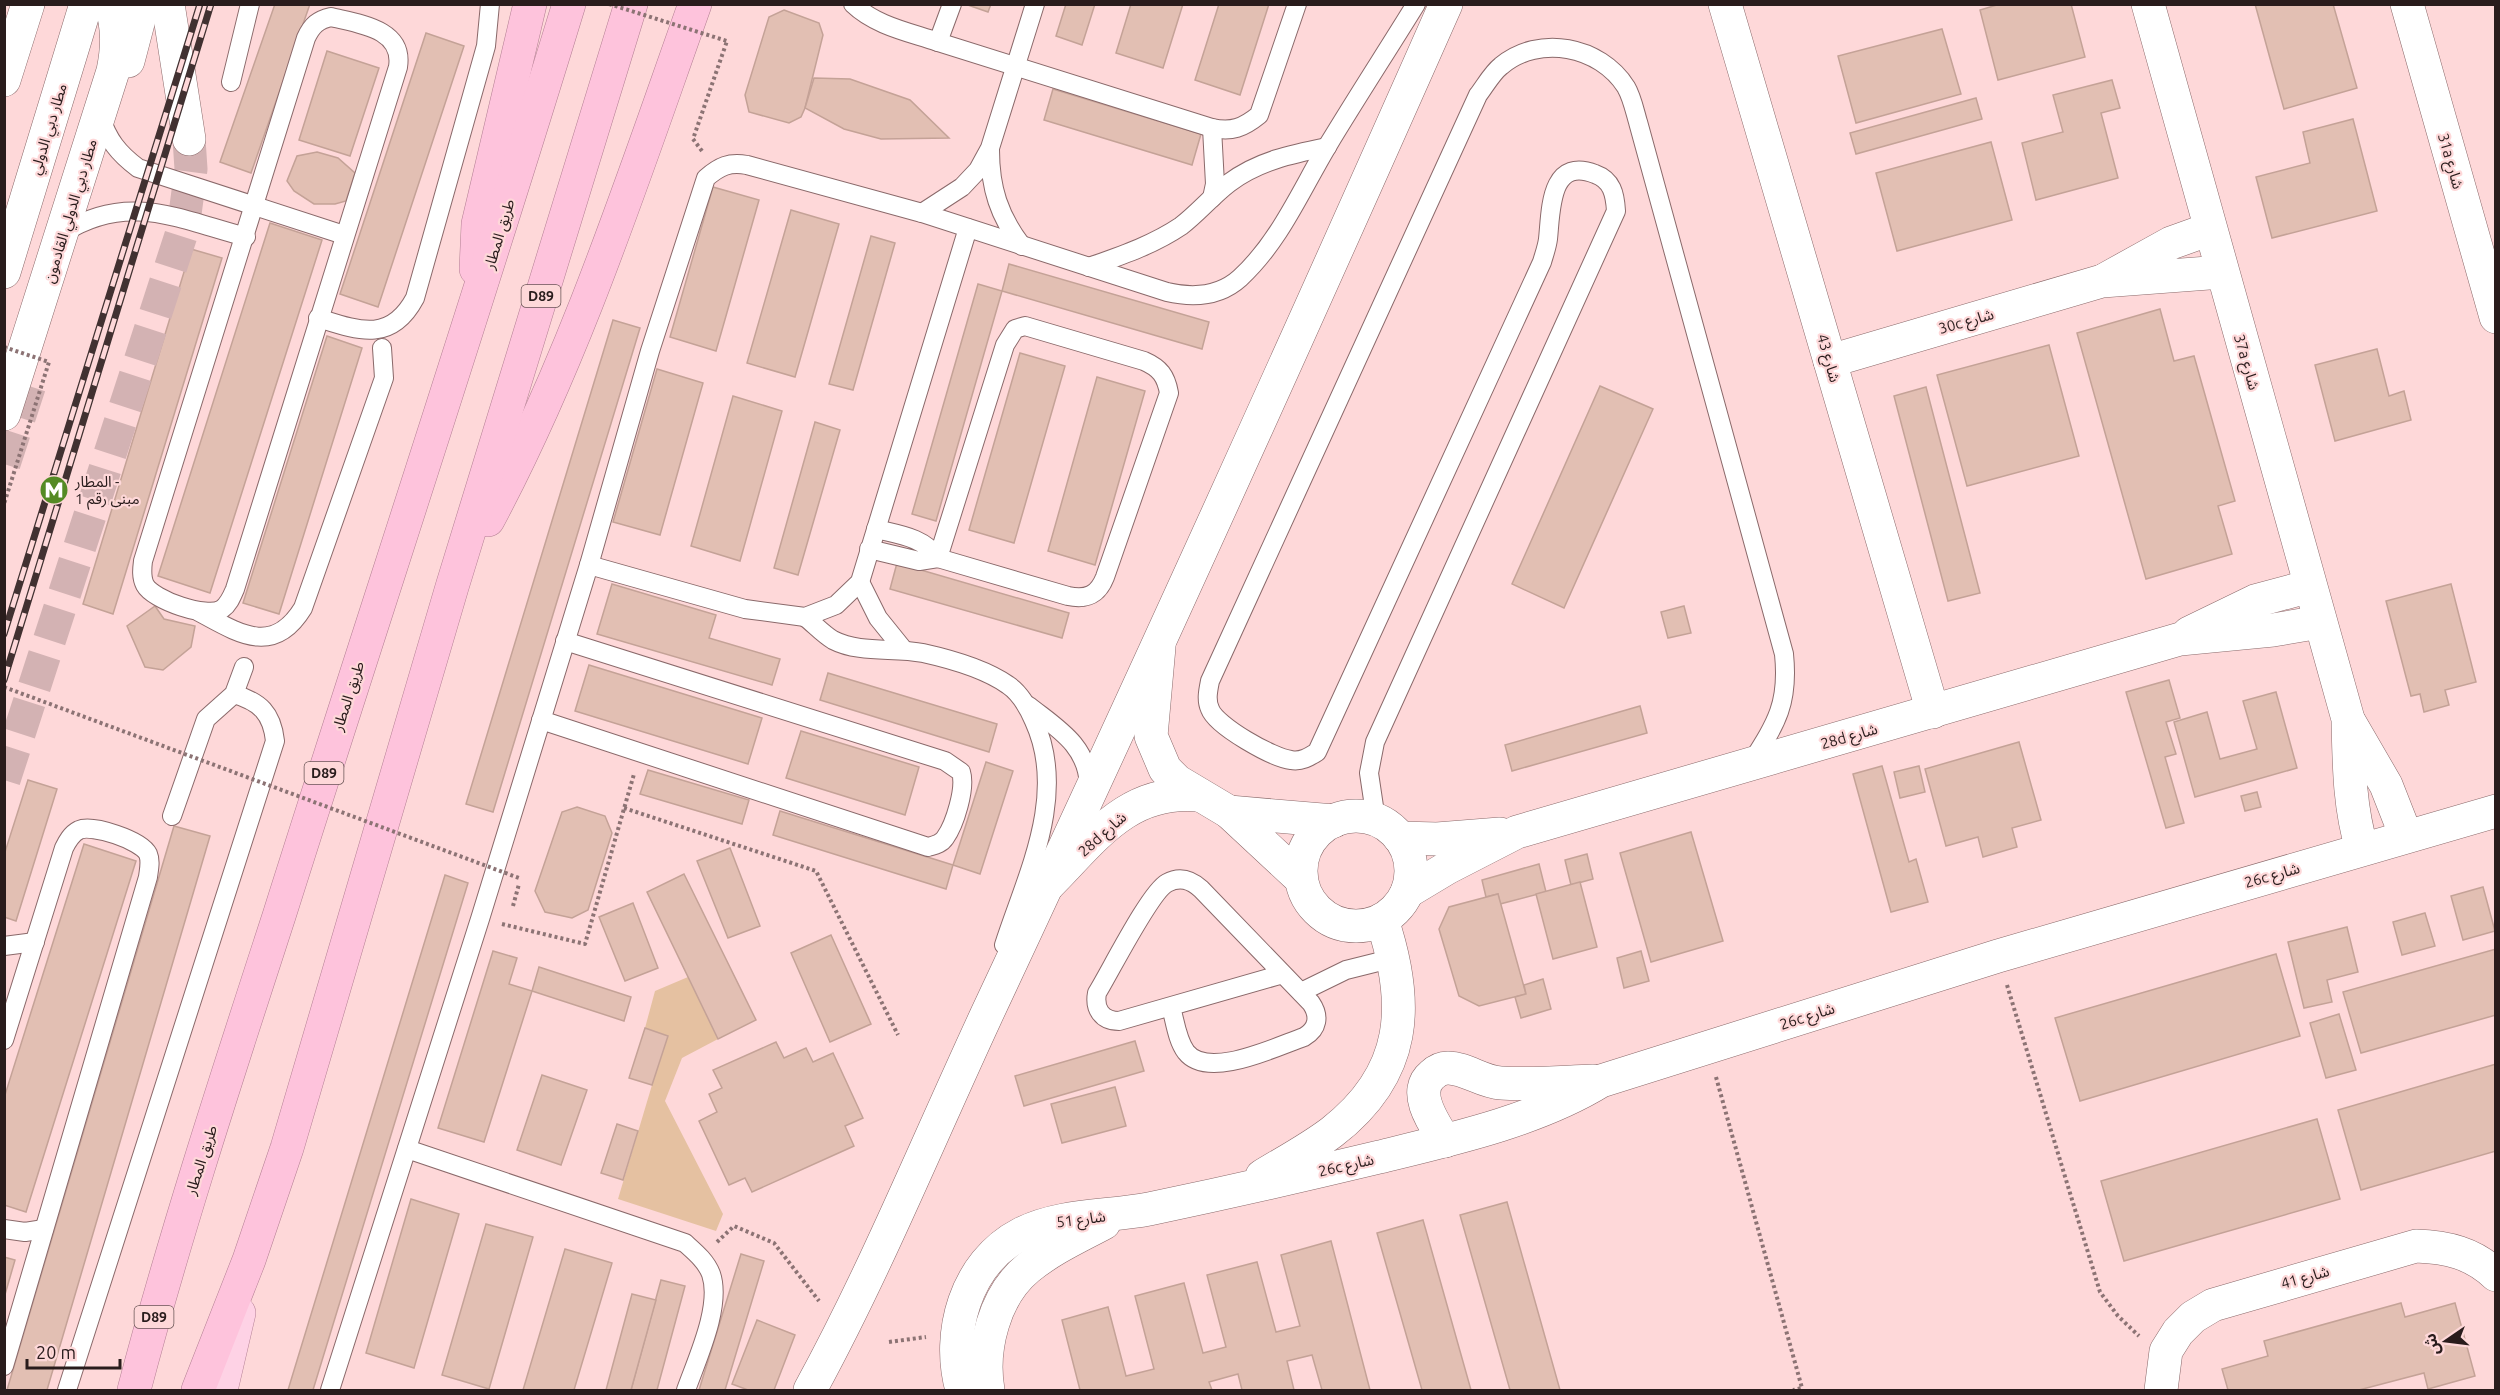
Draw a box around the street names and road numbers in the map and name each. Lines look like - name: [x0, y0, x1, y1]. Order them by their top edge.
- street label: مطار دبي الدولي: [26, 81, 73, 178]
- street label: 31a شارع: [2431, 131, 2467, 192]
- street label: مطار دبي الدولي القادمون: [40, 137, 103, 286]
- street label: طريق المطار: [480, 197, 520, 273]
- road number: D89: [522, 285, 560, 307]
- street label: 30c شارع: [1936, 305, 1997, 341]
- street label: شارع 43: [1810, 332, 1844, 386]
- street label: 37a شارع: [2227, 332, 2263, 393]
- street label: طريق المطار: [328, 659, 369, 735]
- street label: 28d شارع: [1819, 720, 1881, 756]
- road number: D89: [304, 762, 344, 784]
- street label: 28d شارع: [1075, 808, 1132, 863]
- street label: 26c شارع: [2242, 859, 2303, 895]
- street label: 26c شارع: [1777, 999, 1838, 1037]
- street label: طريق المطار: [181, 1123, 222, 1199]
- street label: 26c شارع: [1317, 1150, 1377, 1184]
- street label: شارع 51: [1055, 1208, 1107, 1234]
- street label: شارع 41: [2279, 1262, 2333, 1296]
- road number: D89: [134, 1306, 174, 1328]

